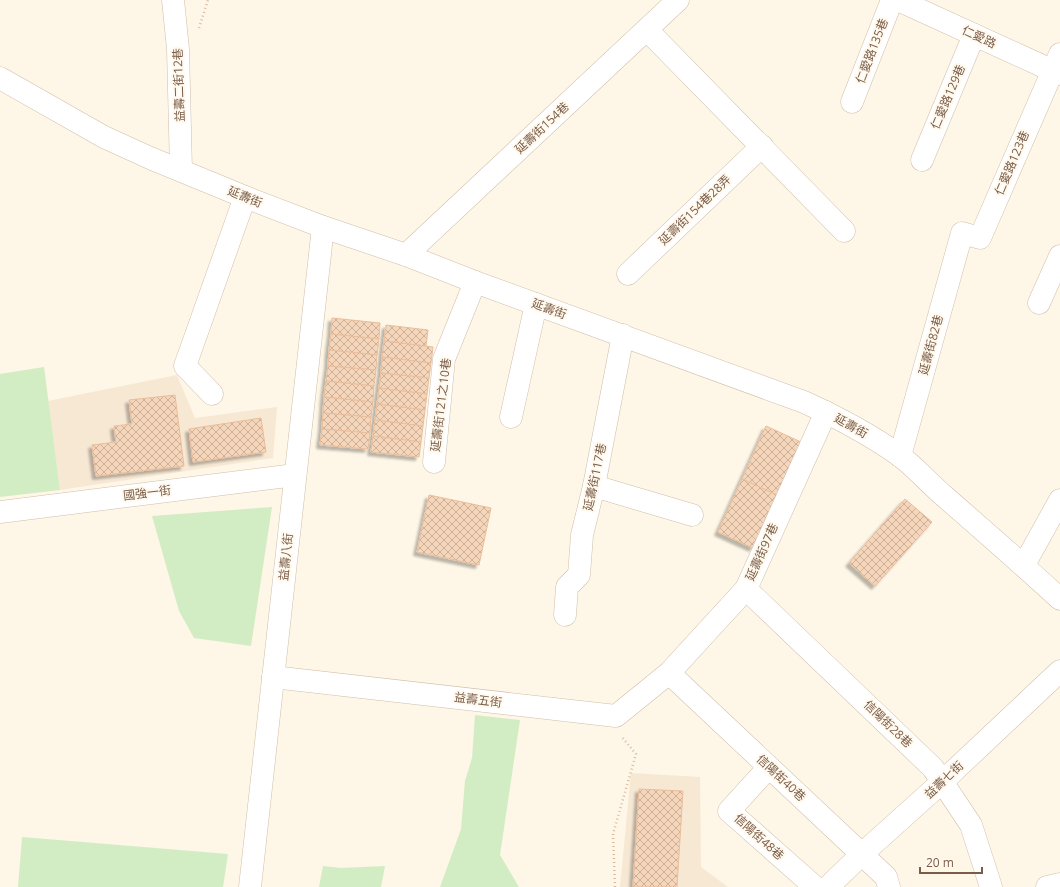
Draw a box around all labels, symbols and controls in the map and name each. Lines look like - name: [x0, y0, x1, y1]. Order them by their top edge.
- street label: 仁愛路135巷: [851, 16, 892, 86]
- street label: 仁愛路: [959, 21, 999, 52]
- street label: 益壽二街12巷: [169, 48, 188, 122]
- street label: 仁愛路129巷: [926, 62, 969, 132]
- street label: 延壽街154巷: [511, 98, 573, 157]
- street label: 仁愛路123巷: [990, 128, 1033, 198]
- street label: 延壽街154巷28弄: [655, 171, 734, 249]
- street label: 延壽街: [225, 182, 265, 211]
- street label: 延壽街: [529, 294, 569, 323]
- street label: 延壽街82巷: [914, 313, 947, 377]
- street label: 延壽街121之10巷: [426, 357, 455, 453]
- street label: 延壽街: [831, 409, 871, 442]
- street label: 延壽街117巷: [579, 442, 610, 512]
- street label: 國強一街: [122, 481, 172, 504]
- street label: 延壽街97巷: [741, 520, 782, 583]
- street label: 益壽八街: [275, 532, 296, 582]
- street label: 益壽五街: [453, 688, 503, 711]
- street label: 信陽街28巷: [860, 696, 916, 751]
- street label: 信陽街40巷: [753, 750, 810, 805]
- street label: 益壽七街: [920, 757, 967, 802]
- street label: 信陽街48巷: [731, 810, 788, 864]
- scale bar: [920, 849, 982, 875]
- text: 20 m: [926, 854, 954, 871]

